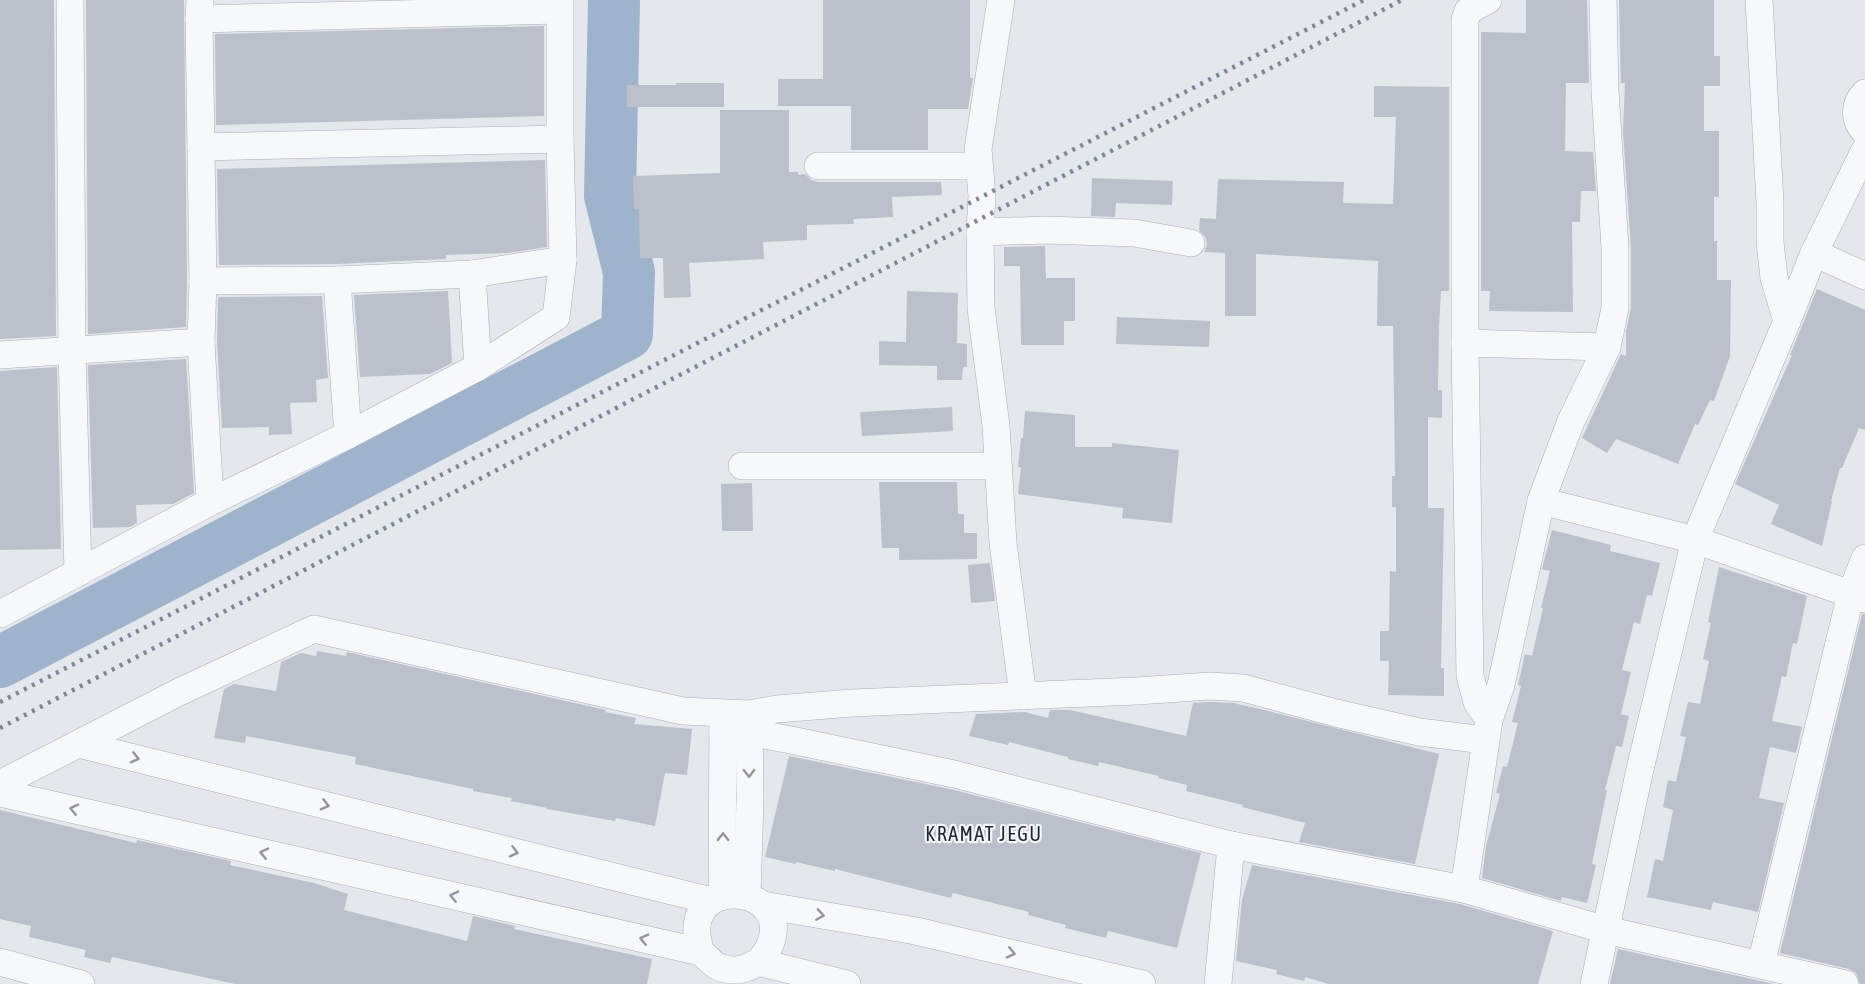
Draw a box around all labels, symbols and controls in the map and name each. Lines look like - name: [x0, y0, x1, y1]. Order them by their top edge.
- one-way arrow: [130, 751, 140, 764]
- one-way arrow: [743, 768, 755, 777]
- one-way arrow: [319, 798, 329, 811]
- one-way arrow: [69, 804, 79, 817]
- district label: KRAMAT JEGU: [925, 822, 1043, 845]
- one-way arrow: [717, 832, 729, 841]
- one-way arrow: [509, 845, 519, 858]
- one-way arrow: [259, 847, 269, 860]
- one-way arrow: [450, 890, 460, 903]
- one-way arrow: [815, 908, 825, 921]
- one-way arrow: [640, 933, 650, 946]
- one-way arrow: [1006, 946, 1016, 959]

